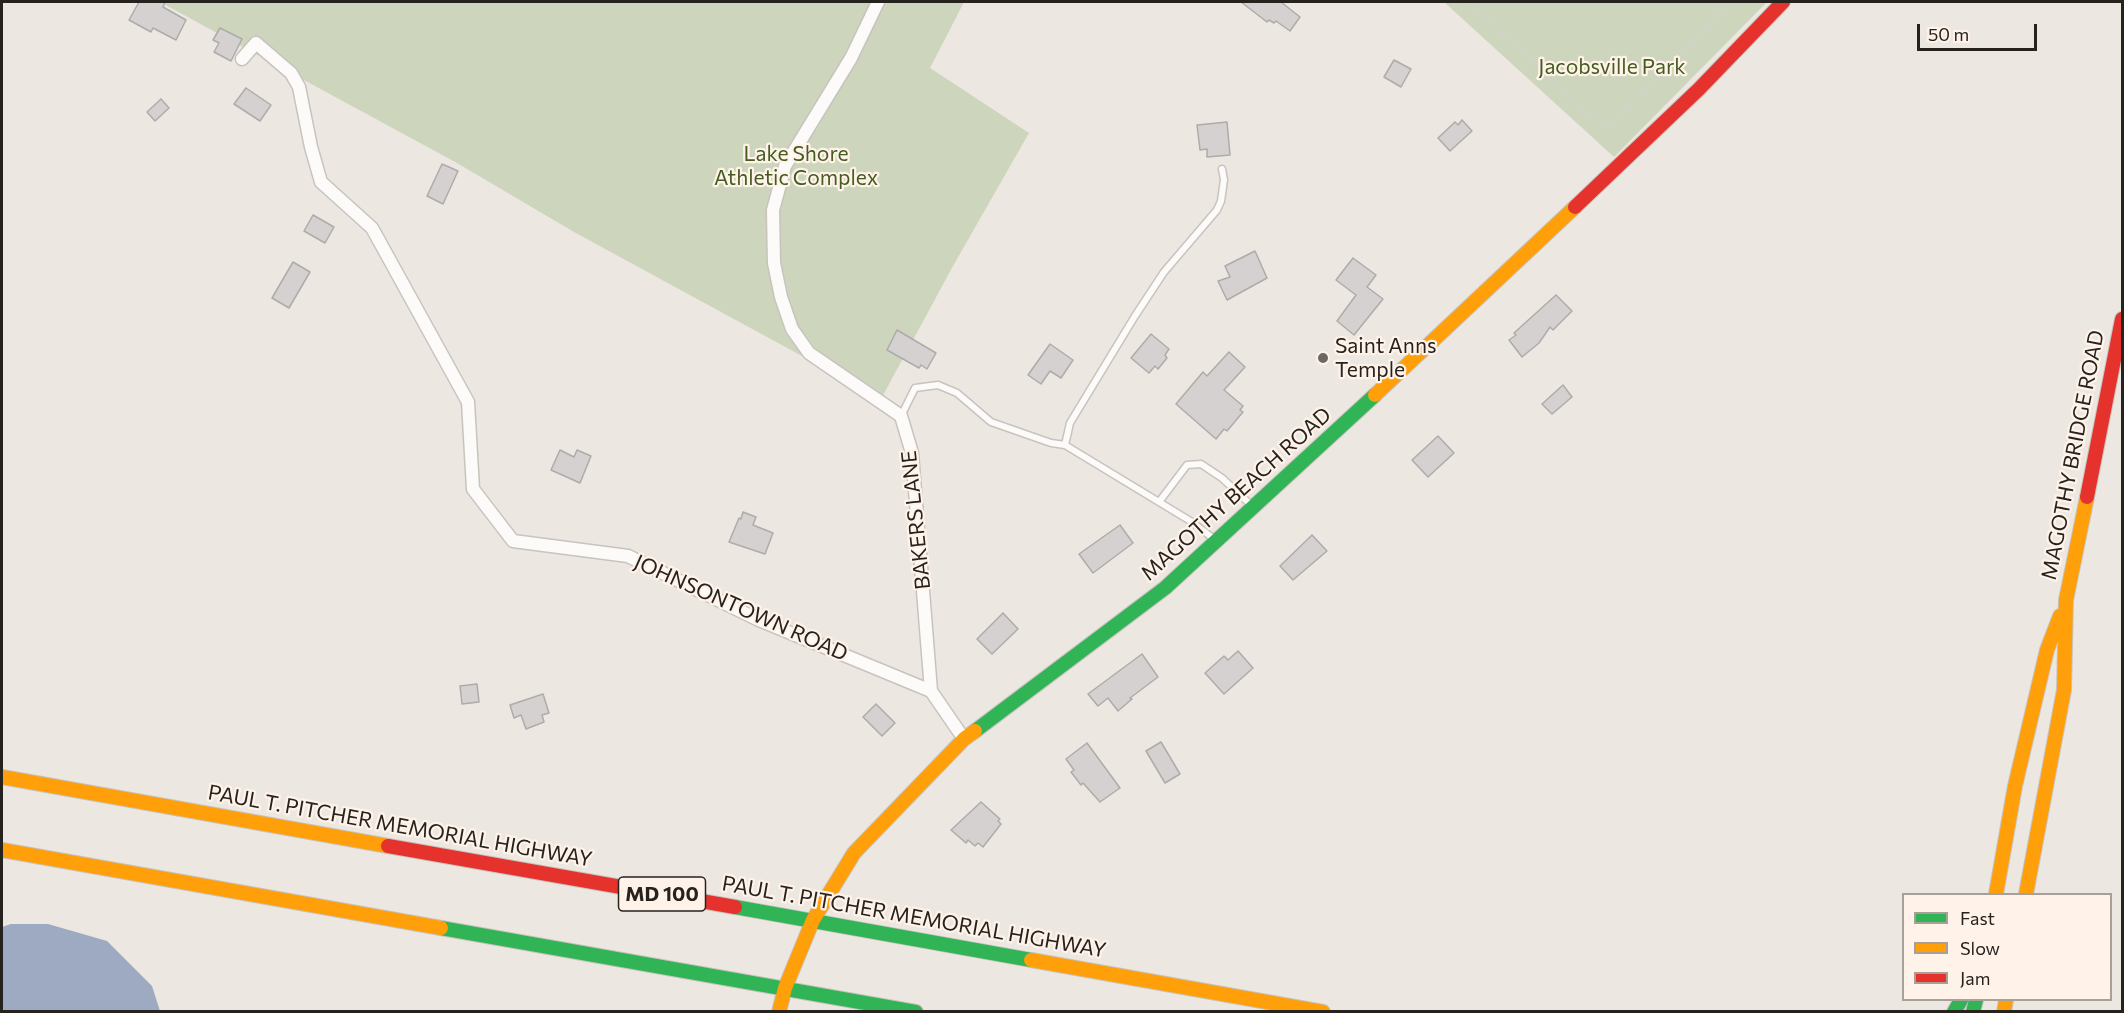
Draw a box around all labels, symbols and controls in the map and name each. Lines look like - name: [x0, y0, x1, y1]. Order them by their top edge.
- scale bar: [1920, 12, 2040, 50]
- text: 50 m: [1928, 23, 1969, 45]
- park label: Jacobsville Park: [1538, 54, 1686, 80]
- park label: Lake Shore Athletic Complex: [714, 141, 878, 191]
- street label: MAGOTHY BRIDGE ROAD: [2036, 328, 2110, 582]
- place label: Saint Anns Temple: [1335, 333, 1436, 383]
- marker: Saint Anns Temple: [1316, 351, 1330, 365]
- street label: MAGOTHY BEACH ROAD: [1136, 402, 1336, 586]
- street label: BAKERS LANE: [896, 449, 936, 591]
- street label: JOHNSONTOWN ROAD: [630, 549, 852, 667]
- street label: PAUL T. PITCHER MEMORIAL HIGHWAY: [206, 780, 594, 872]
- street label: PAUL T. PITCHER MEMORIAL HIGHWAY: [720, 871, 1108, 963]
- road number: MD 100: [618, 877, 706, 911]
- legend: [1902, 893, 2112, 1001]
- text: Fast: [1960, 907, 1995, 929]
- text: Slow: [1960, 937, 2000, 959]
- text: Jam: [1960, 967, 1990, 989]

